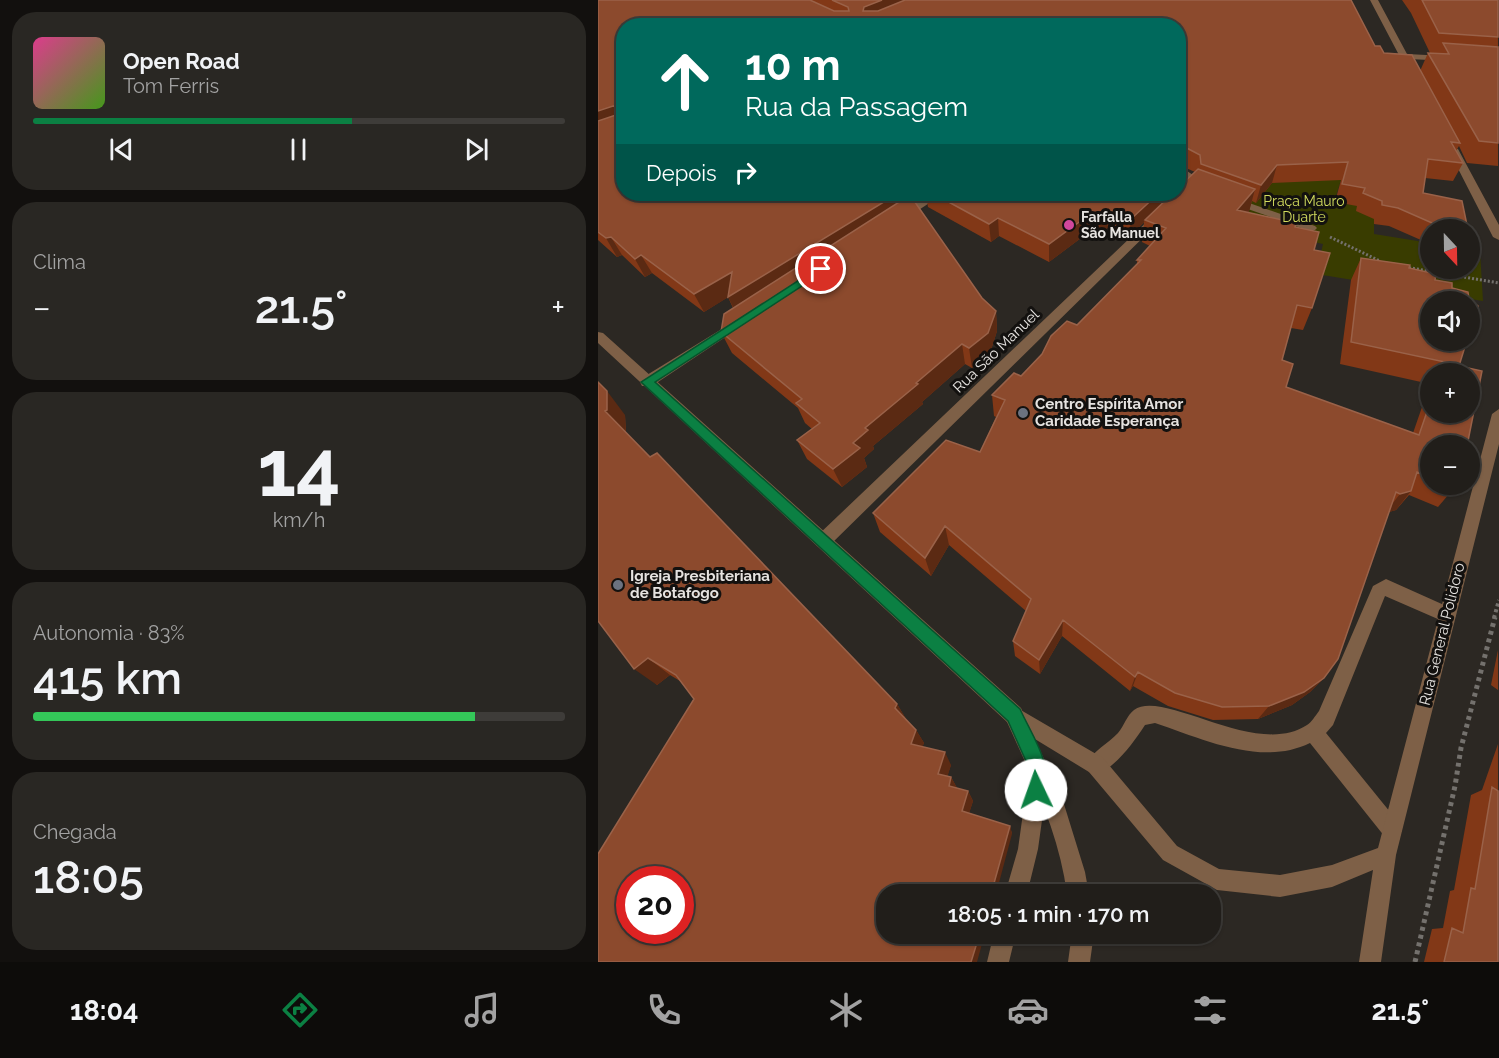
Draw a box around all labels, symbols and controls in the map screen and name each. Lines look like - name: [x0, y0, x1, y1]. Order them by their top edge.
- text: 10 m: [745, 41, 841, 90]
- icon: ahead: [646, 42, 724, 120]
- text: Open Road: [123, 48, 240, 74]
- text: Tom Ferris: [123, 74, 219, 98]
- text: Rua da Passagem: [745, 91, 968, 122]
- icon: previous: [105, 133, 138, 166]
- icon: pause: [282, 133, 315, 166]
- icon: next: [460, 133, 493, 166]
- icon: right: [729, 156, 762, 189]
- text: Depois: [646, 160, 717, 186]
- park label: Praça Mauro Duarte: [1263, 193, 1345, 225]
- place label: Farfalla São Manuel: [1081, 209, 1160, 241]
- marker: Farfalla São Manuel: [1062, 218, 1076, 232]
- north arrow: [1420, 219, 1480, 279]
- map controls: [1420, 219, 1480, 495]
- pin: [795, 243, 846, 294]
- text: Clima: [33, 250, 86, 274]
- icon: arrive: [804, 252, 837, 285]
- text: 21.5°: [255, 281, 347, 334]
- text: −: [33, 288, 51, 327]
- text: +: [551, 288, 565, 327]
- button: sound: [1420, 291, 1480, 351]
- street label: Rua São Manuel: [949, 305, 1043, 397]
- button: +: [1420, 363, 1480, 423]
- place label: Centro Espírita Amor Caridade Esperança: [1035, 395, 1183, 430]
- marker: Centro Espírita Amor Caridade Esperança: [1016, 406, 1030, 420]
- text: 14: [257, 423, 341, 514]
- button: −: [1420, 435, 1480, 495]
- text: km/h: [273, 508, 325, 532]
- street label: Rua General Polidoro: [1416, 561, 1468, 707]
- place label: Igreja Presbiteriana de Botafogo: [630, 567, 770, 602]
- marker: Igreja Presbiteriana de Botafogo: [611, 578, 625, 592]
- text: Autonomia · 83%: [33, 621, 185, 645]
- text: 415 km: [33, 652, 182, 705]
- position arrow: [1004, 758, 1068, 822]
- text: Chegada: [33, 820, 117, 844]
- text: 18:05: [33, 851, 144, 904]
- speed limit sign: 20: [616, 866, 694, 944]
- text: 18:05 · 1 min · 170 m: [948, 901, 1149, 927]
- icon: directions: [279, 989, 321, 1031]
- icon: music: [461, 989, 503, 1031]
- icon: phone: [643, 989, 685, 1031]
- icon: climate: [825, 989, 867, 1031]
- icon: car: [1007, 989, 1049, 1031]
- icon: filters: [1189, 989, 1231, 1031]
- text: 18:04: [70, 995, 138, 1026]
- text: 21.5°: [1372, 995, 1429, 1026]

